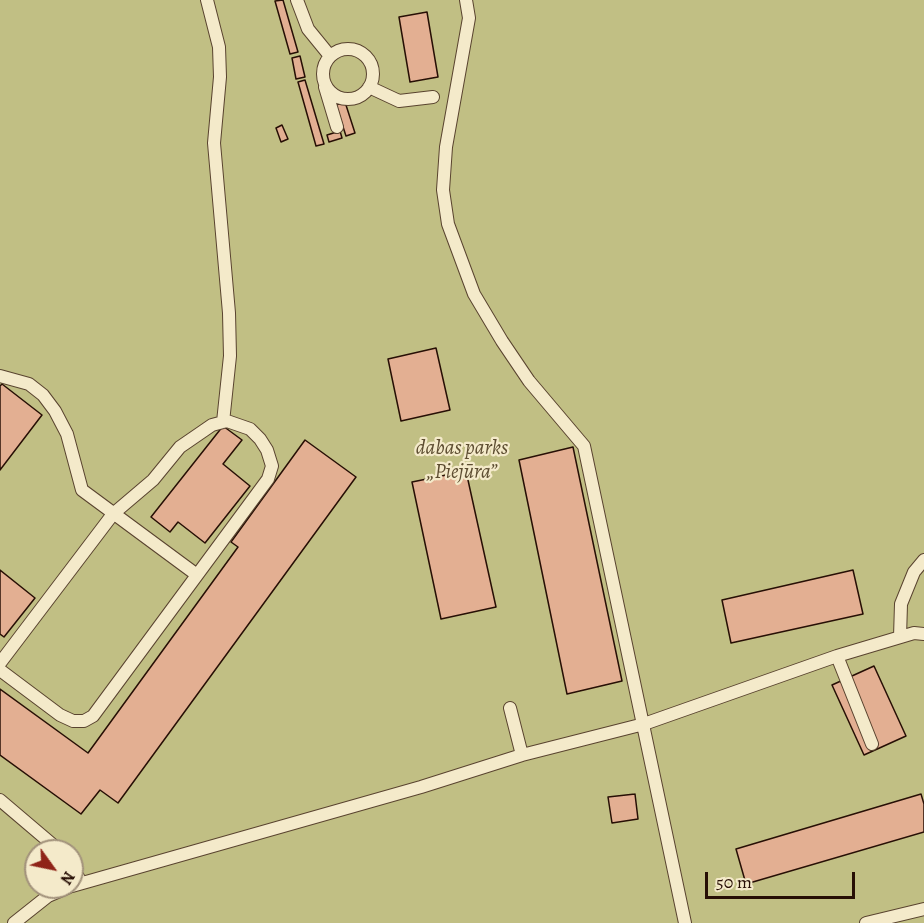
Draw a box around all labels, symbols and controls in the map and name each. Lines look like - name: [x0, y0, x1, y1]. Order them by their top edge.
- park label: dabas parks „Piejūra”: [416, 436, 508, 486]
- north arrow: [24, 839, 84, 899]
- scale bar: [708, 860, 858, 898]
- text: N: [55, 867, 80, 889]
- text: 50 m: [716, 870, 752, 894]

